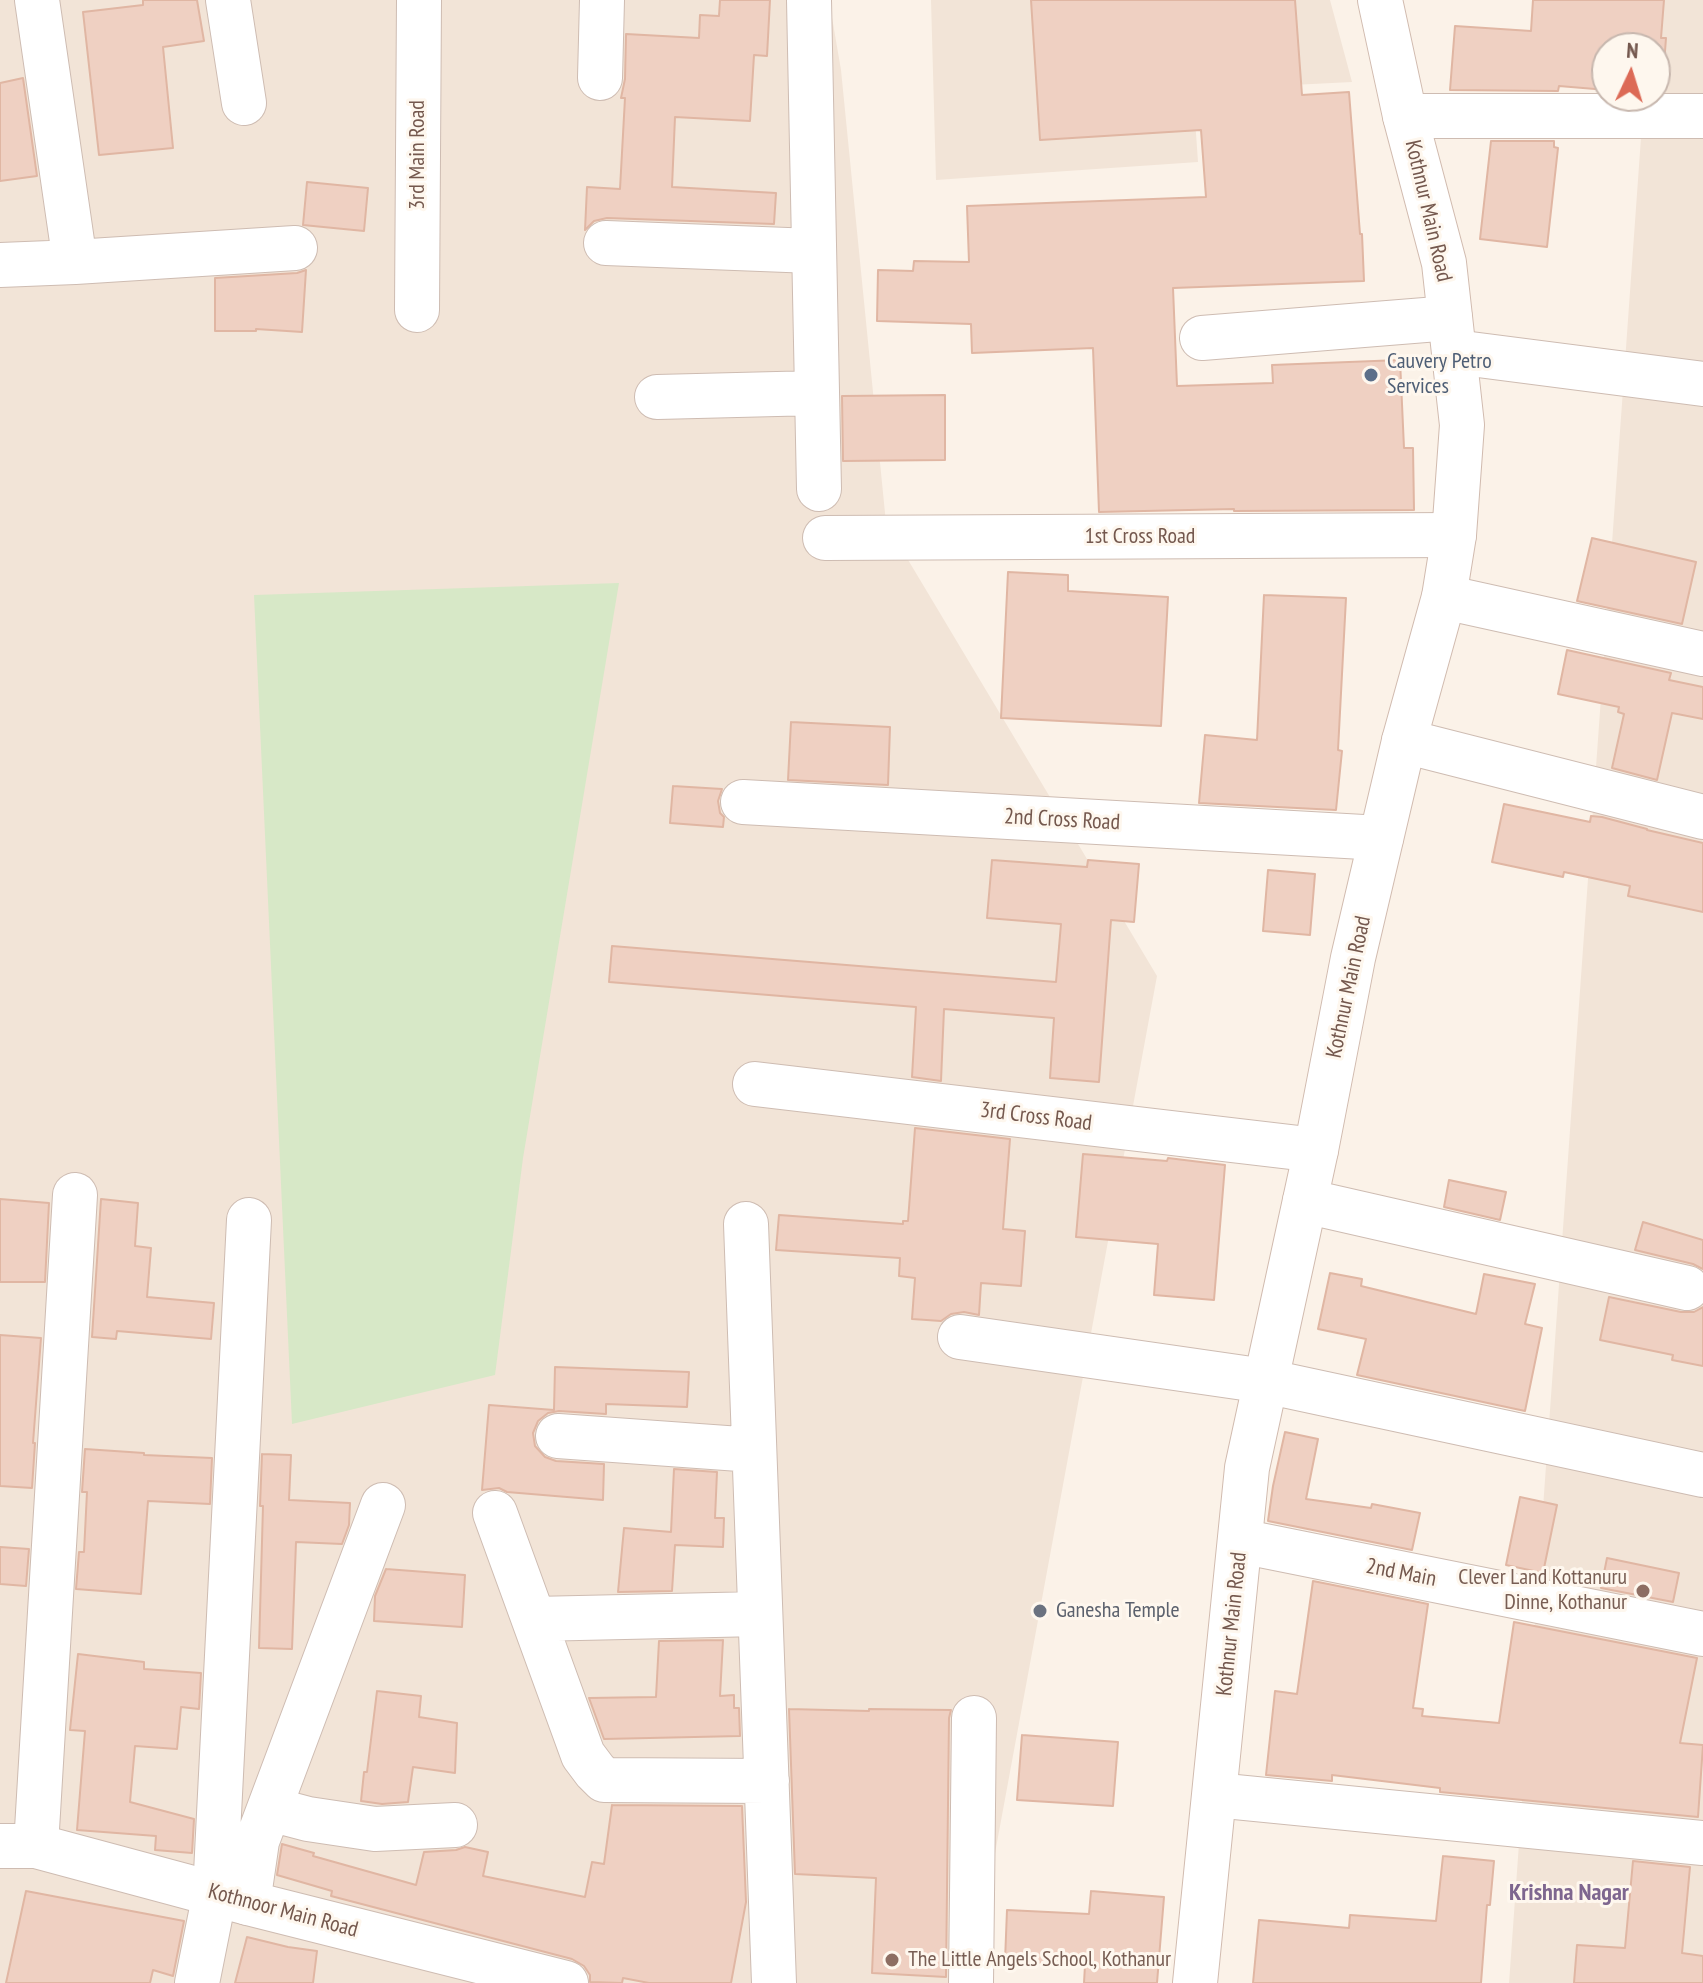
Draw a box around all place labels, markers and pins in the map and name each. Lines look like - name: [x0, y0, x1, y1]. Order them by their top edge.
- place label: Cauvery Petro Services: [1387, 349, 1492, 400]
- marker: Cauvery Petro Services: [1362, 366, 1380, 384]
- place label: Clever Land Kottanuru Dinne, Kothanur: [1458, 1565, 1627, 1616]
- marker: Clever Land Kottanuru Dinne, Kothanur: [1634, 1582, 1652, 1600]
- place label: Ganesha Temple: [1056, 1598, 1180, 1624]
- marker: Ganesha Temple: [1031, 1602, 1049, 1620]
- place label: The Little Angels School, Kothanur: [908, 1947, 1171, 1973]
- marker: The Little Angels School, Kothanur: [883, 1951, 901, 1969]

